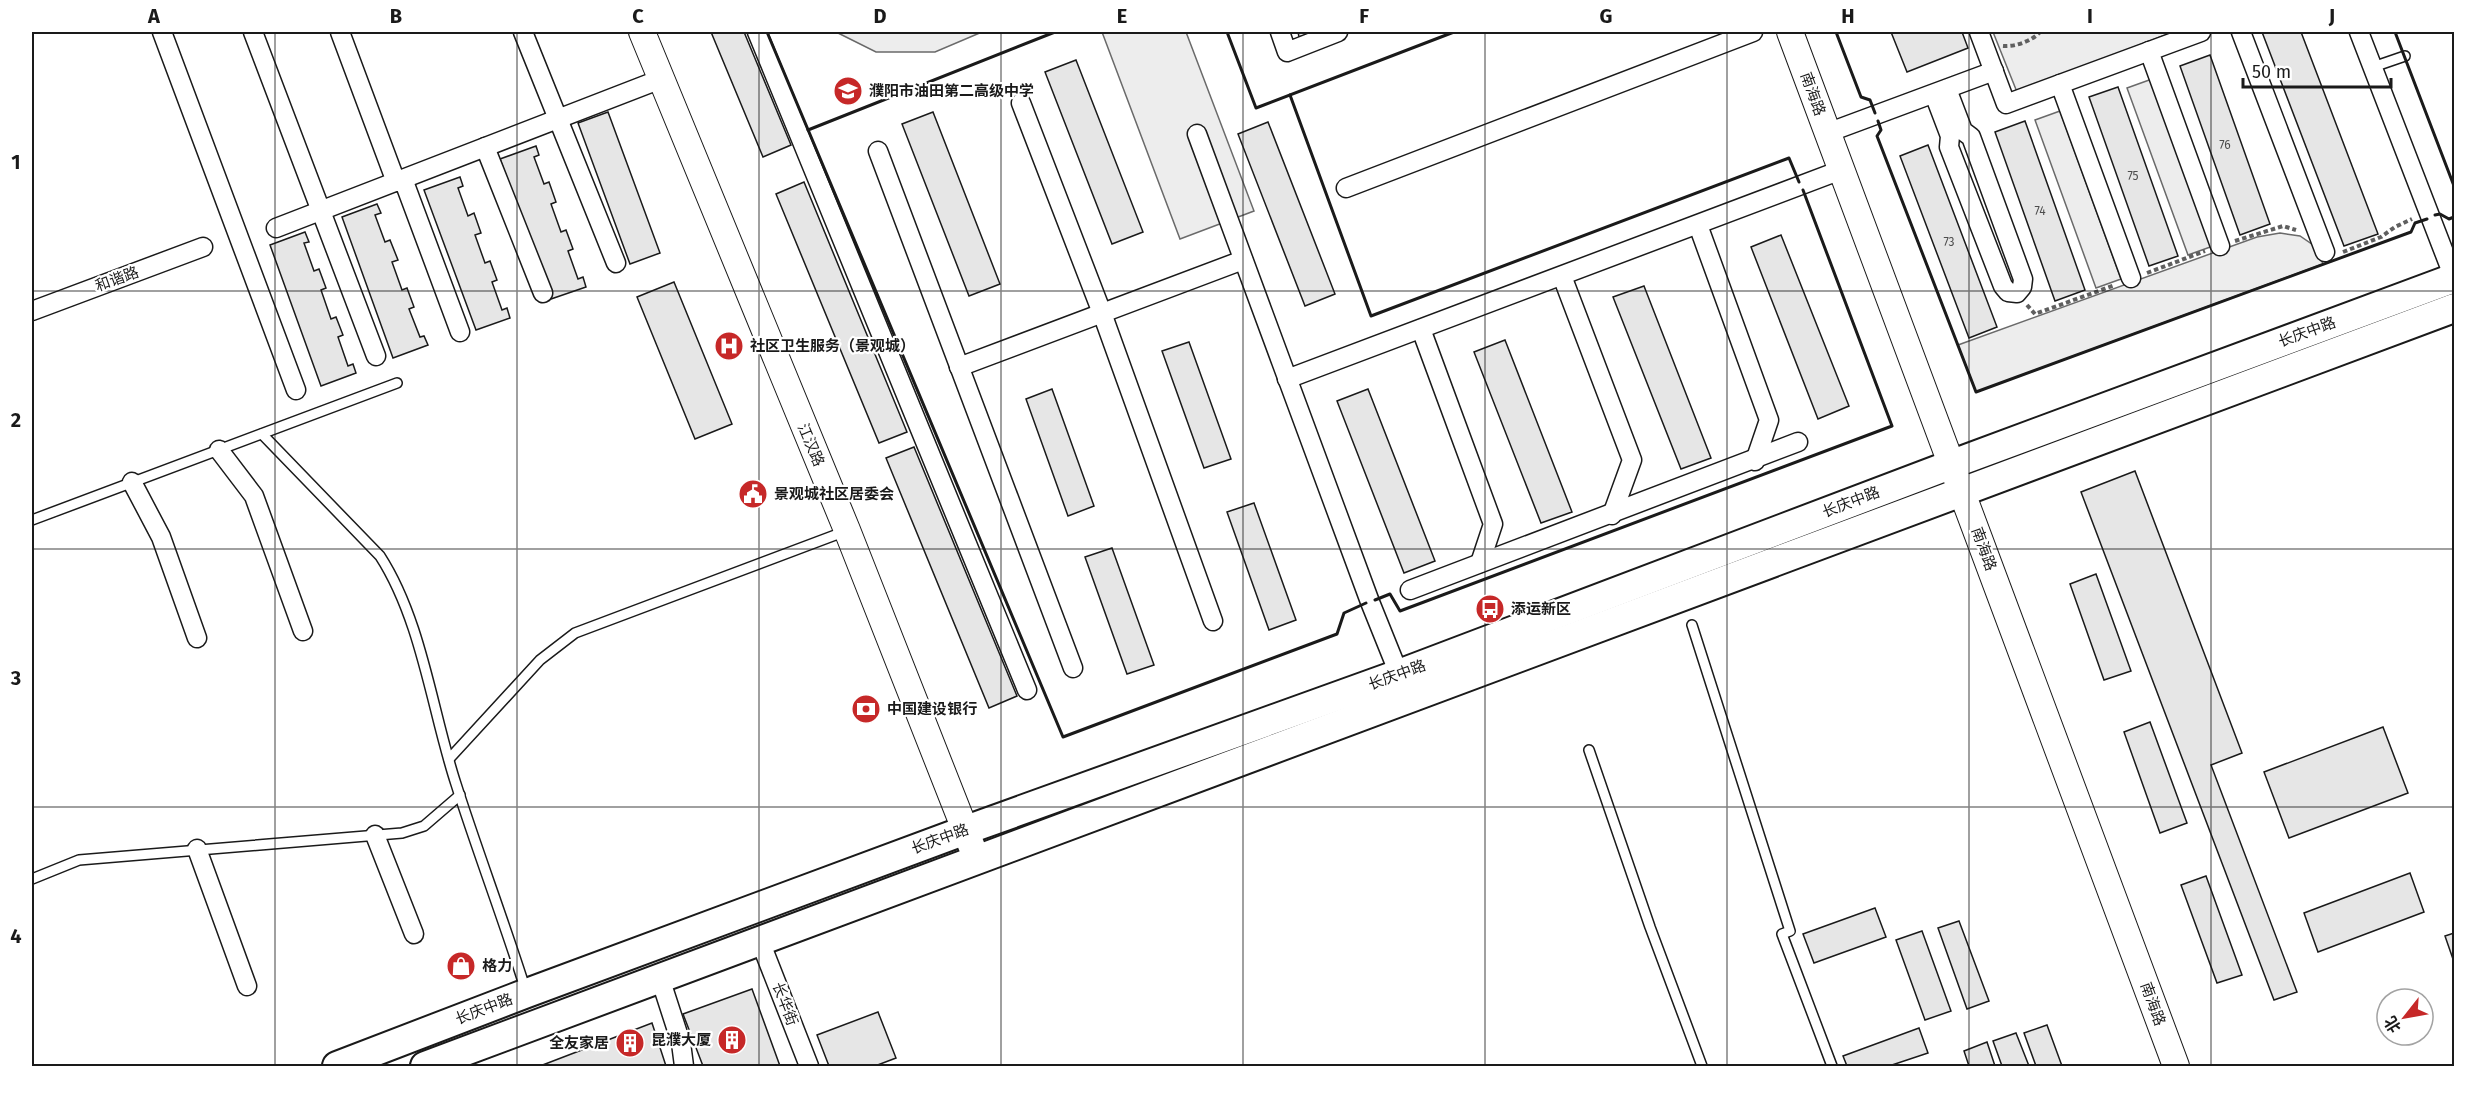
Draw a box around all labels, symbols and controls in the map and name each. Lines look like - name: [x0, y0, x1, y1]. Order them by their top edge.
- text: A: [147, 4, 161, 28]
- text: B: [390, 4, 402, 28]
- text: C: [632, 4, 644, 28]
- text: D: [873, 4, 887, 28]
- text: E: [1117, 4, 1127, 28]
- text: F: [1359, 4, 1369, 28]
- text: G: [1600, 4, 1612, 28]
- text: H: [1841, 4, 1855, 28]
- text: I: [2087, 4, 2093, 28]
- text: J: [2328, 4, 2335, 28]
- scale bar: [2243, 51, 2392, 89]
- text: 50 m: [2252, 61, 2291, 83]
- street label: 南海路: [1797, 70, 1829, 118]
- school or university icon: 濮阳市油田第二高级中学: [832, 75, 864, 107]
- place label: 濮阳市油田第二高级中学: [869, 82, 1034, 100]
- house number: 76: [2219, 138, 2231, 152]
- text: 1: [11, 150, 21, 174]
- house number: 75: [2127, 169, 2139, 183]
- house number: 74: [2034, 204, 2046, 218]
- house number: 73: [1943, 235, 1955, 249]
- street label: 和谐路: [93, 263, 141, 295]
- street label: 长庆中路: [2276, 313, 2338, 351]
- hospital icon: 社区卫生服务（景观城）: [713, 330, 745, 362]
- place label: 社区卫生服务（景观城）: [750, 337, 915, 355]
- text: 2: [11, 408, 21, 432]
- street label: 江汉路: [794, 421, 828, 469]
- public building icon: 景观城社区居委会: [737, 478, 769, 510]
- street label: 长庆中路: [1820, 483, 1882, 521]
- place label: 景观城社区居委会: [774, 485, 894, 503]
- street label: 南海路: [1968, 525, 2000, 573]
- bus stop icon: 添运新区: [1474, 593, 1506, 625]
- place label: 添运新区: [1511, 600, 1571, 618]
- street label: 长庆中路: [1366, 656, 1428, 694]
- text: 3: [10, 666, 21, 690]
- bank icon: 中国建设银行: [850, 693, 882, 725]
- place label: 中国建设银行: [887, 700, 977, 718]
- street label: 长庆中路: [909, 820, 971, 858]
- text: 4: [10, 924, 22, 948]
- shop icon: 格力: [445, 950, 477, 982]
- place label: 格力: [482, 957, 512, 975]
- street label: 长华街: [769, 980, 801, 1028]
- street label: 南海路: [2137, 980, 2169, 1028]
- north arrow: [2375, 987, 2435, 1047]
- street label: 长庆中路: [453, 990, 515, 1028]
- text: 北: [2380, 1013, 2405, 1036]
- building icon: 昆濮大厦: [716, 1024, 748, 1056]
- building icon: 全友家居: [614, 1027, 646, 1059]
- place label: 昆濮大厦: [651, 1031, 711, 1049]
- place label: 全友家居: [549, 1034, 609, 1052]

